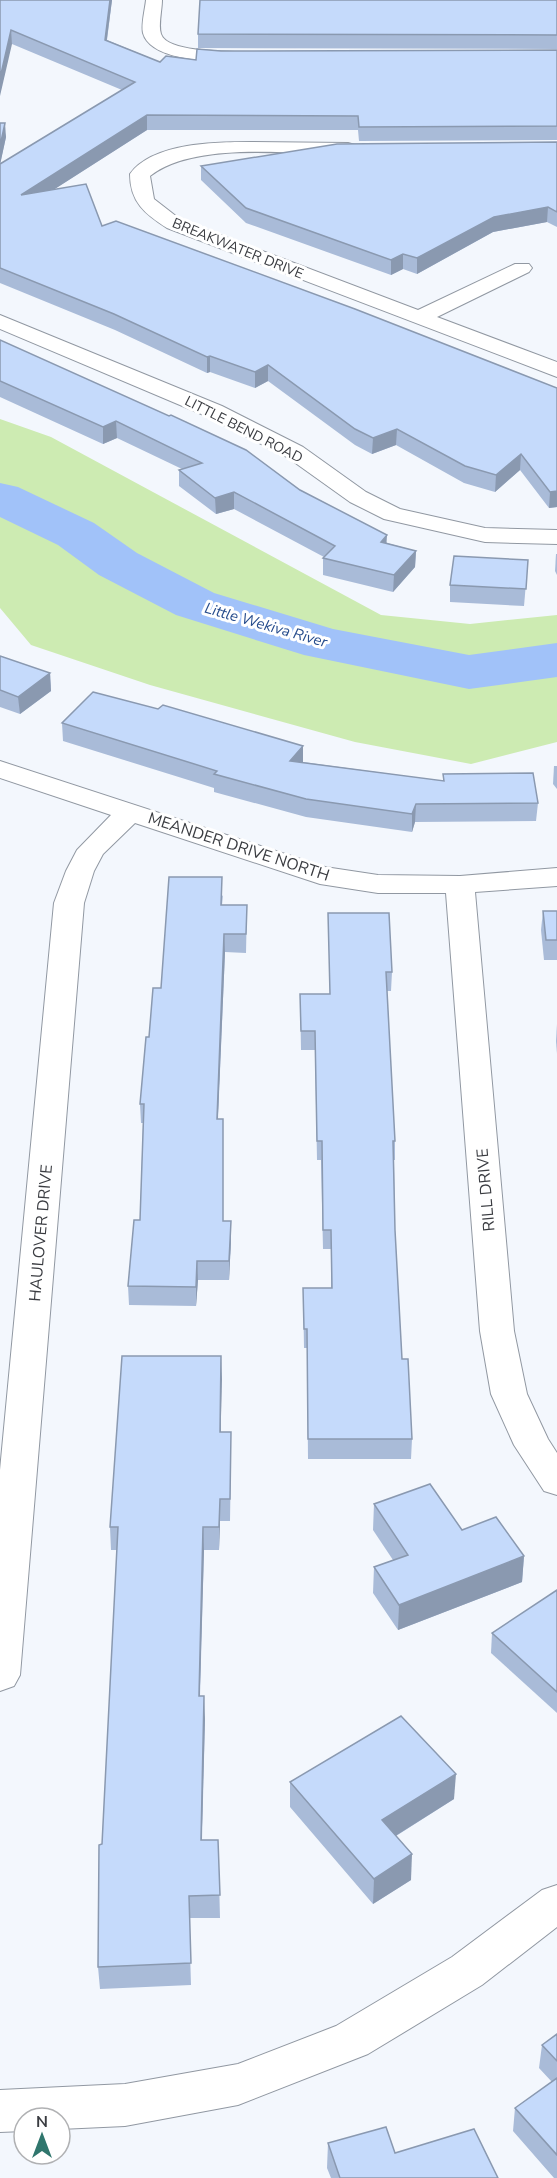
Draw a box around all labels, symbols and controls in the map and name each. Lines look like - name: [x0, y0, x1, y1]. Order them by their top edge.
- street label: BREAKWATER DRIVE: [169, 213, 306, 284]
- street label: LITTLE BEND ROAD: [182, 391, 306, 467]
- water label: Little Wekiva River: [202, 598, 330, 652]
- street label: MEANDER DRIVE NORTH: [145, 807, 332, 887]
- street label: RILL DRIVE: [471, 1147, 501, 1232]
- street label: HAULOVER DRIVE: [24, 1164, 58, 1303]
- north arrow: [12, 2106, 72, 2166]
- text: N: [36, 2111, 48, 2133]

